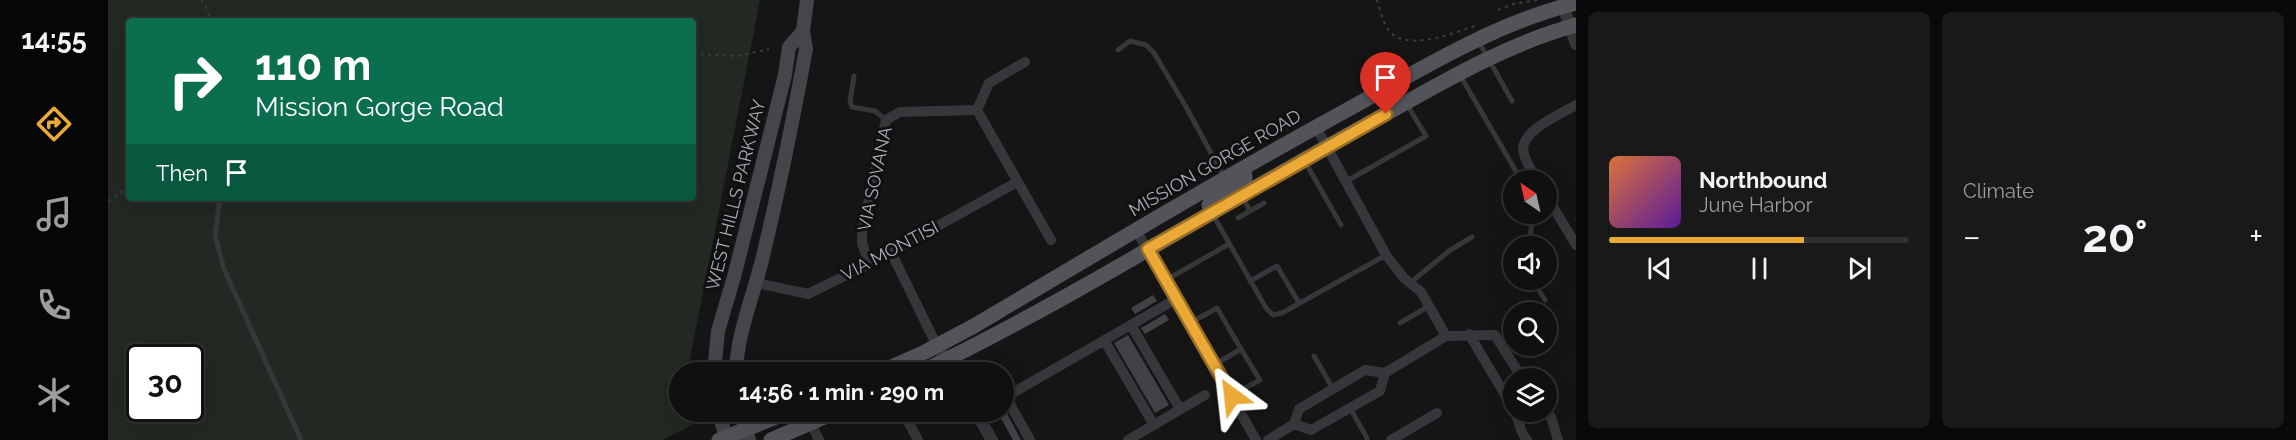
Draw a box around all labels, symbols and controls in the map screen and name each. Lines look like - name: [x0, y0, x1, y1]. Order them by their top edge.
- text: 14:55: [21, 24, 87, 55]
- text: 110 m: [255, 41, 371, 90]
- icon: right: [156, 42, 234, 120]
- pin: [1360, 52, 1411, 114]
- icon: arrive: [1369, 61, 1402, 94]
- text: Mission Gorge Road: [255, 91, 504, 122]
- street label: WEST HILLS PARKWAY: [702, 97, 769, 292]
- icon: directions: [33, 103, 75, 145]
- street label: MISSION GORGE ROAD: [1125, 105, 1305, 220]
- street label: VIA SOVANA: [853, 125, 896, 233]
- icon: arrive: [220, 156, 253, 189]
- text: Then: [156, 160, 208, 186]
- text: Northbound: [1699, 167, 1828, 193]
- north arrow: [1503, 170, 1557, 224]
- map controls: [1503, 170, 1557, 422]
- text: Climate: [1963, 179, 2034, 203]
- icon: music: [33, 193, 75, 235]
- text: June Harbor: [1699, 193, 1813, 217]
- text: 20°: [2082, 210, 2148, 263]
- street label: VIA MONTISI: [838, 216, 942, 285]
- text: −: [1963, 217, 1981, 256]
- text: +: [2249, 217, 2263, 256]
- button: sound: [1503, 236, 1557, 290]
- icon: previous: [1643, 252, 1676, 285]
- icon: pause: [1743, 252, 1776, 285]
- icon: next: [1843, 252, 1876, 285]
- icon: phone: [33, 284, 75, 326]
- button: search: [1503, 302, 1557, 356]
- speed limit sign: 30: [126, 344, 204, 422]
- position arrow: [1200, 364, 1264, 428]
- button: layers: [1503, 368, 1557, 422]
- icon: climate: [33, 374, 75, 416]
- text: 14:56 · 1 min · 290 m: [739, 379, 944, 405]

